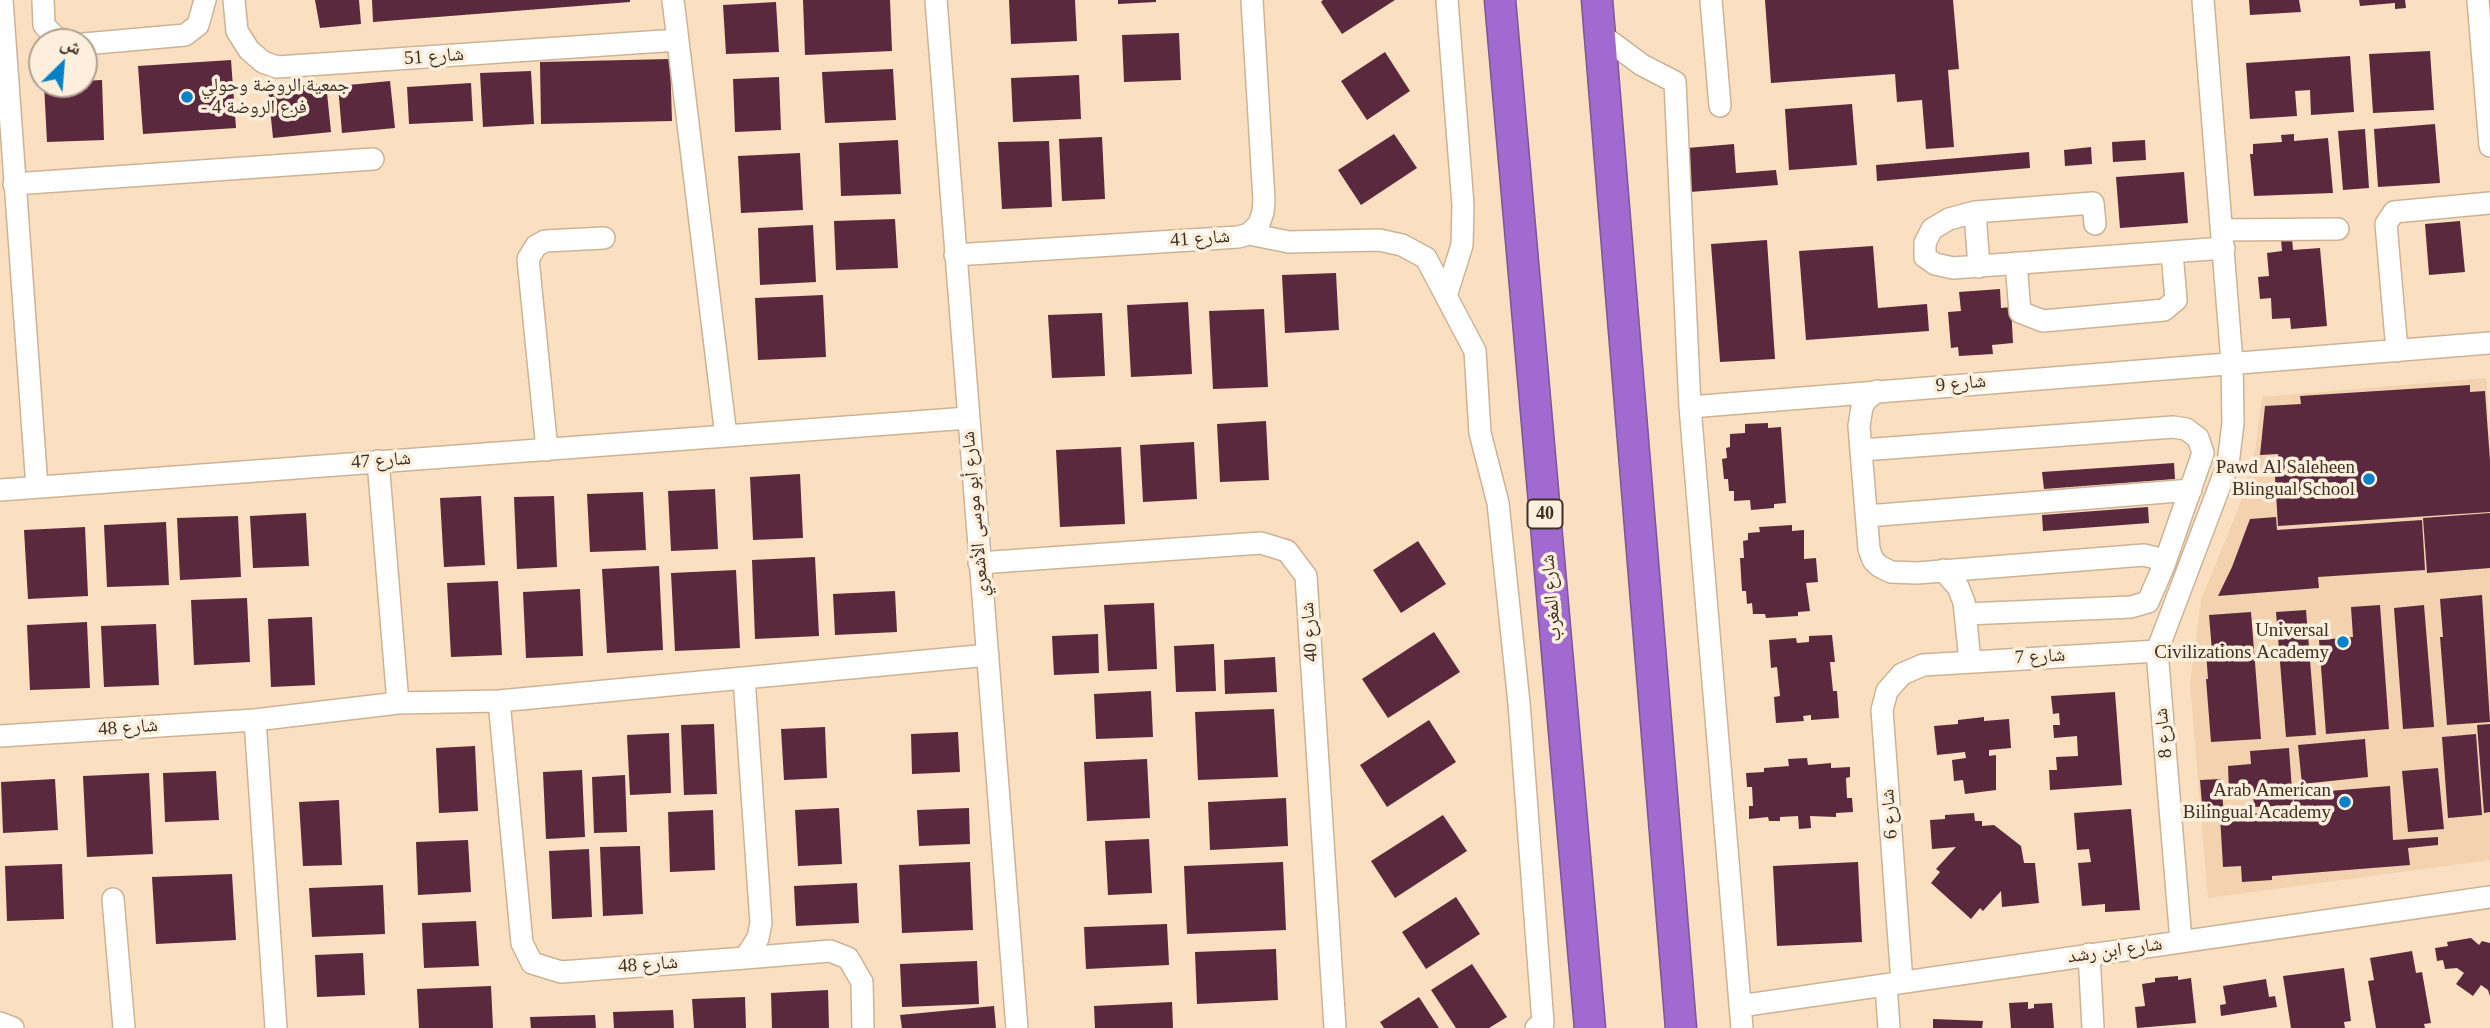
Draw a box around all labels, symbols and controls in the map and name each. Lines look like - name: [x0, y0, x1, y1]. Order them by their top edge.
- north arrow: [28, 28, 98, 98]
- text: ش: [58, 32, 85, 59]
- street label: شارع 51: [403, 44, 465, 70]
- place label: جمعية الروضة وحولي - فرع الروضة 4: [201, 75, 349, 119]
- marker: جمعية الروضة وحولي - فرع الروضة 4: [179, 89, 195, 105]
- street label: شارع 41: [1169, 226, 1231, 252]
- street label: شارع 9: [1935, 370, 1987, 398]
- street label: شارع أبو موسى الأشعري: [957, 430, 995, 598]
- street label: شارع 47: [350, 448, 412, 474]
- place label: Pawd Al Saleheen Blingual School: [2216, 457, 2355, 501]
- marker: Pawd Al Saleheen Blingual School: [2361, 471, 2377, 487]
- road number: 40: [1528, 500, 1562, 528]
- street label: شارع المغرب: [1537, 553, 1567, 643]
- street label: شارع 40: [1297, 601, 1323, 663]
- place label: Universal Civilizations Academy: [2154, 620, 2329, 664]
- marker: Universal Civilizations Academy: [2335, 634, 2351, 650]
- street label: شارع 7: [2014, 644, 2066, 670]
- street label: شارع 8: [2150, 707, 2178, 759]
- street label: شارع 48: [97, 715, 159, 741]
- place label: Arab American Bilingual Academy: [2183, 780, 2331, 824]
- street label: شارع 6: [1877, 788, 1903, 840]
- marker: Arab American Bilingual Academy: [2337, 794, 2353, 810]
- street label: شارع ابن رشد: [2066, 933, 2164, 969]
- street label: شارع 48: [617, 952, 679, 978]

